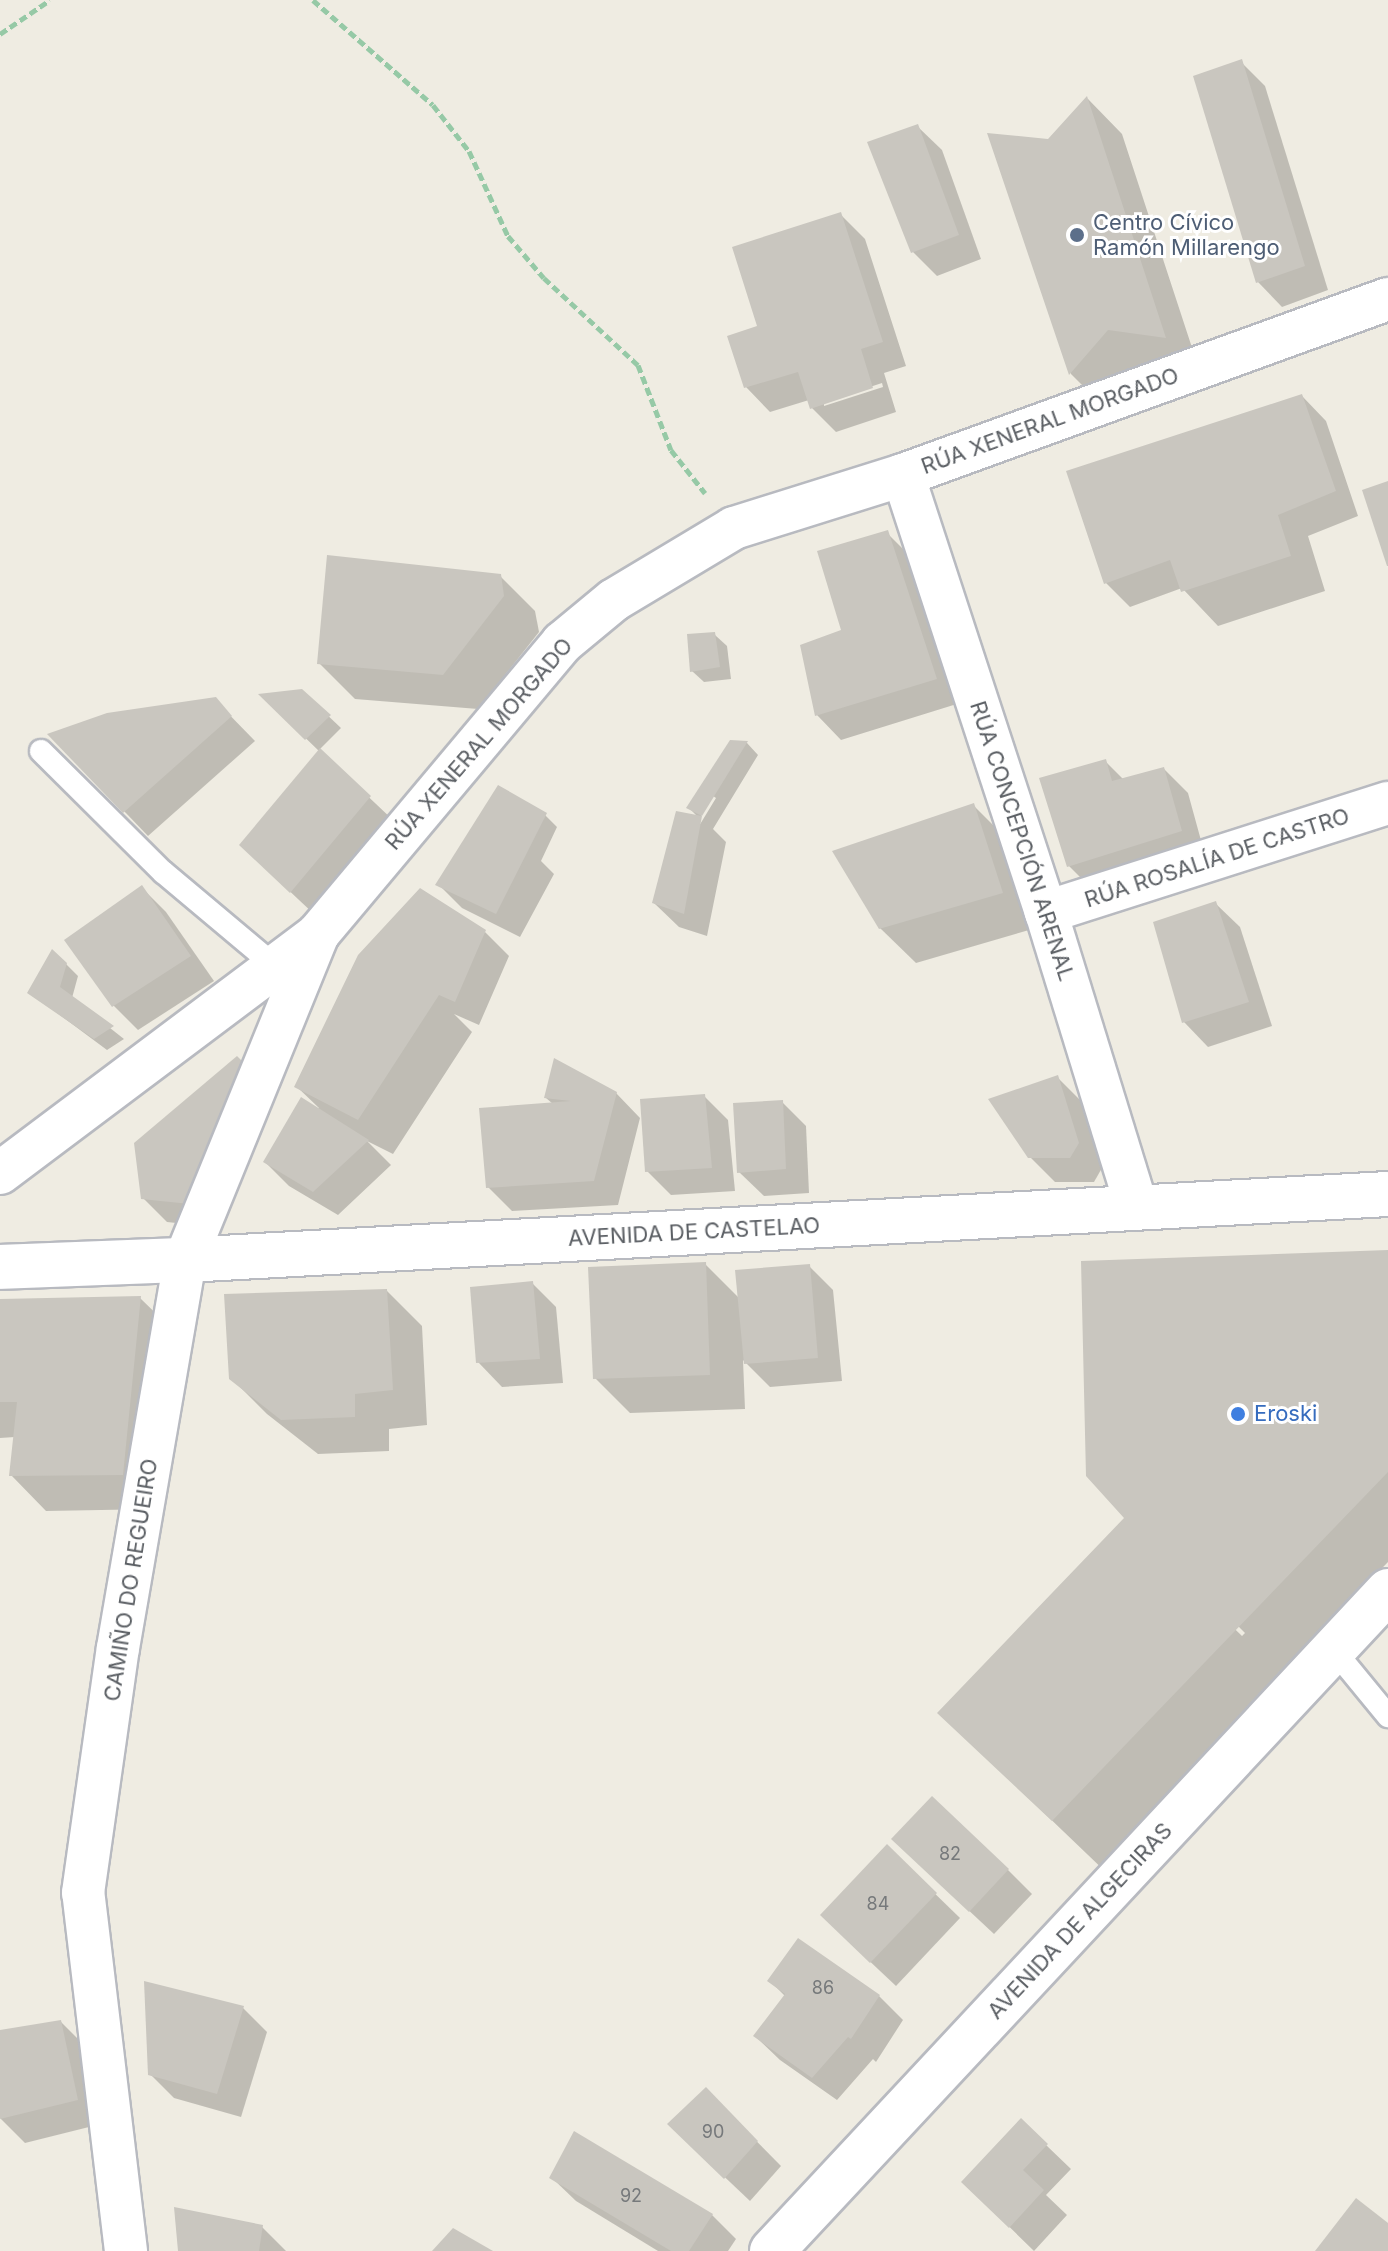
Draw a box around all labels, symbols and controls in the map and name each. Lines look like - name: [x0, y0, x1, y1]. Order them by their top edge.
- place label: Centro Cívico Ramón Millarengo: [1093, 209, 1280, 260]
- marker: Centro Cívico Ramón Millarengo: [1068, 226, 1086, 244]
- street label: RÚA XENERAL MORGADO: [918, 362, 1182, 480]
- street label: RÚA XENERAL MORGADO: [380, 633, 578, 855]
- street label: RÚA CONCEPCIÓN ARENAL: [964, 698, 1080, 984]
- street label: RÚA ROSALÍA DE CASTRO: [1081, 803, 1353, 913]
- street label: AVENIDA DE CASTELAO: [567, 1212, 821, 1252]
- place label: Eroski: [1254, 1401, 1317, 1427]
- marker: Eroski: [1229, 1405, 1247, 1423]
- street label: CAMIÑO DO REGUEIRO: [99, 1457, 163, 1703]
- street label: AVENIDA DE ALGECIRAS: [982, 1818, 1178, 2024]
- house number: 82: [939, 1843, 961, 1865]
- house number: 84: [867, 1893, 889, 1915]
- house number: 86: [812, 1977, 834, 1999]
- house number: 90: [702, 2121, 724, 2143]
- house number: 92: [620, 2185, 642, 2207]

